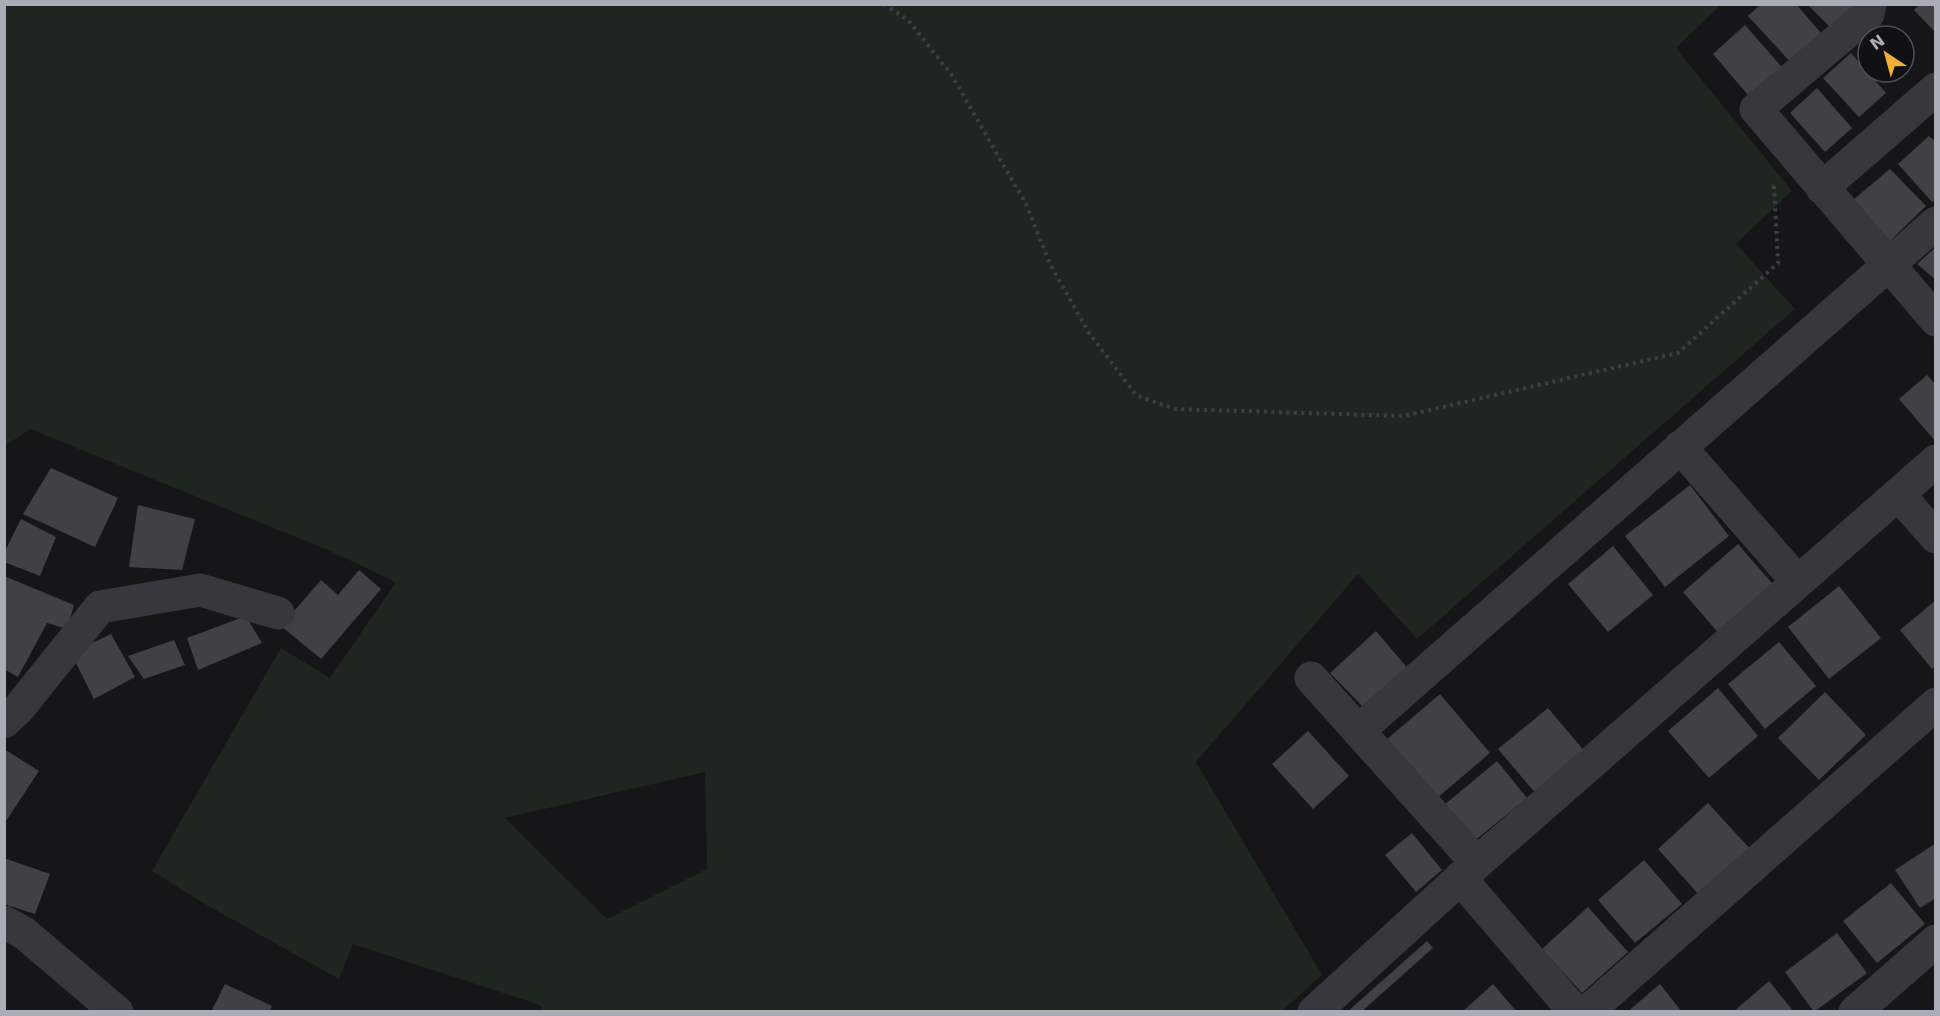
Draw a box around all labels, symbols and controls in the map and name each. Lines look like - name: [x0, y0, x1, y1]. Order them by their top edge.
- north arrow: [1856, 24, 1916, 84]
- text: N: [1866, 31, 1888, 54]

